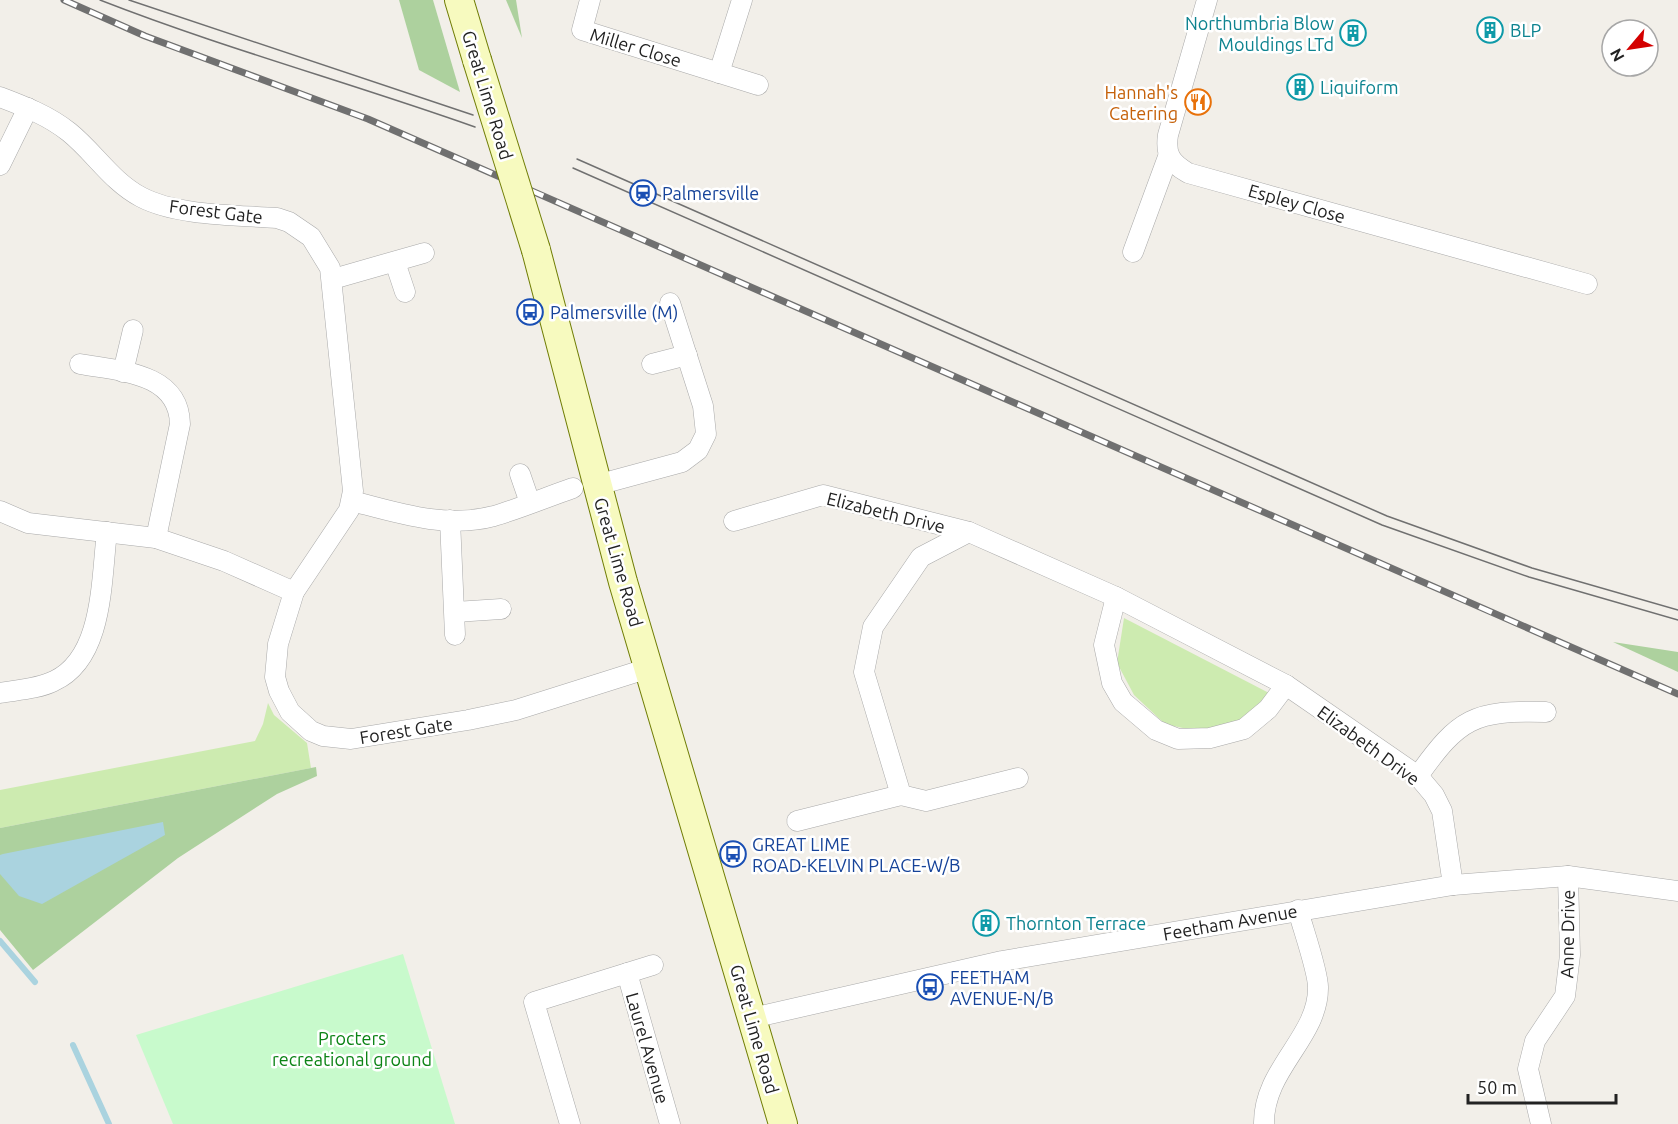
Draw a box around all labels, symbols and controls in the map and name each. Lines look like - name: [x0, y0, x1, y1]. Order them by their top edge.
- place label: Northumbria Blow Mouldings LTd: [1185, 13, 1334, 54]
- building icon: BLP: [1475, 15, 1505, 45]
- building icon: Northumbria Blow Mouldings LTd: [1338, 18, 1368, 48]
- north arrow: [1600, 18, 1660, 78]
- place label: BLP: [1510, 20, 1542, 40]
- street label: Miller Close: [588, 24, 684, 70]
- street label: Great Lime Road: [459, 28, 517, 162]
- text: N: [1606, 46, 1628, 65]
- building icon: Liquiform: [1285, 72, 1315, 102]
- place label: Liquiform: [1320, 77, 1398, 97]
- place label: Hannah's Catering: [1104, 82, 1178, 123]
- restaurant icon: Hannah's Catering: [1183, 87, 1213, 117]
- station icon: Palmersville: [628, 178, 658, 208]
- street label: Espley Close: [1246, 180, 1348, 226]
- place label: Palmersville: [662, 183, 759, 203]
- street label: Forest Gate: [168, 195, 264, 227]
- bus stop icon: Palmersville (M): [515, 297, 545, 327]
- place label: Palmersville (M): [550, 302, 678, 323]
- street label: Elizabeth Drive: [825, 488, 947, 536]
- street label: Great Lime Road: [591, 495, 647, 629]
- street label: Elizabeth Drive: [1314, 701, 1424, 789]
- street label: Forest Gate: [358, 713, 454, 747]
- place label: GREAT LIME ROAD-KELVIN PLACE-W/B: [752, 834, 961, 875]
- bus stop icon: GREAT LIME ROAD-KELVIN PLACE-W/B: [718, 839, 748, 869]
- street label: Anne Drive: [1556, 889, 1578, 979]
- street label: Feetham Avenue: [1161, 900, 1299, 944]
- building icon: Thornton Terrace: [971, 908, 1001, 938]
- place label: Thornton Terrace: [1006, 913, 1146, 933]
- street label: Great Lime Road: [727, 962, 783, 1096]
- place label: FEETHAM AVENUE-N/B: [950, 967, 1054, 1008]
- bus stop icon: FEETHAM AVENUE-N/B: [915, 972, 945, 1002]
- street label: Laurel Avenue: [623, 990, 673, 1106]
- park label: Procters recreational ground: [272, 1028, 432, 1069]
- scale bar: [1468, 1067, 1616, 1105]
- text: 50 m: [1477, 1077, 1517, 1097]

